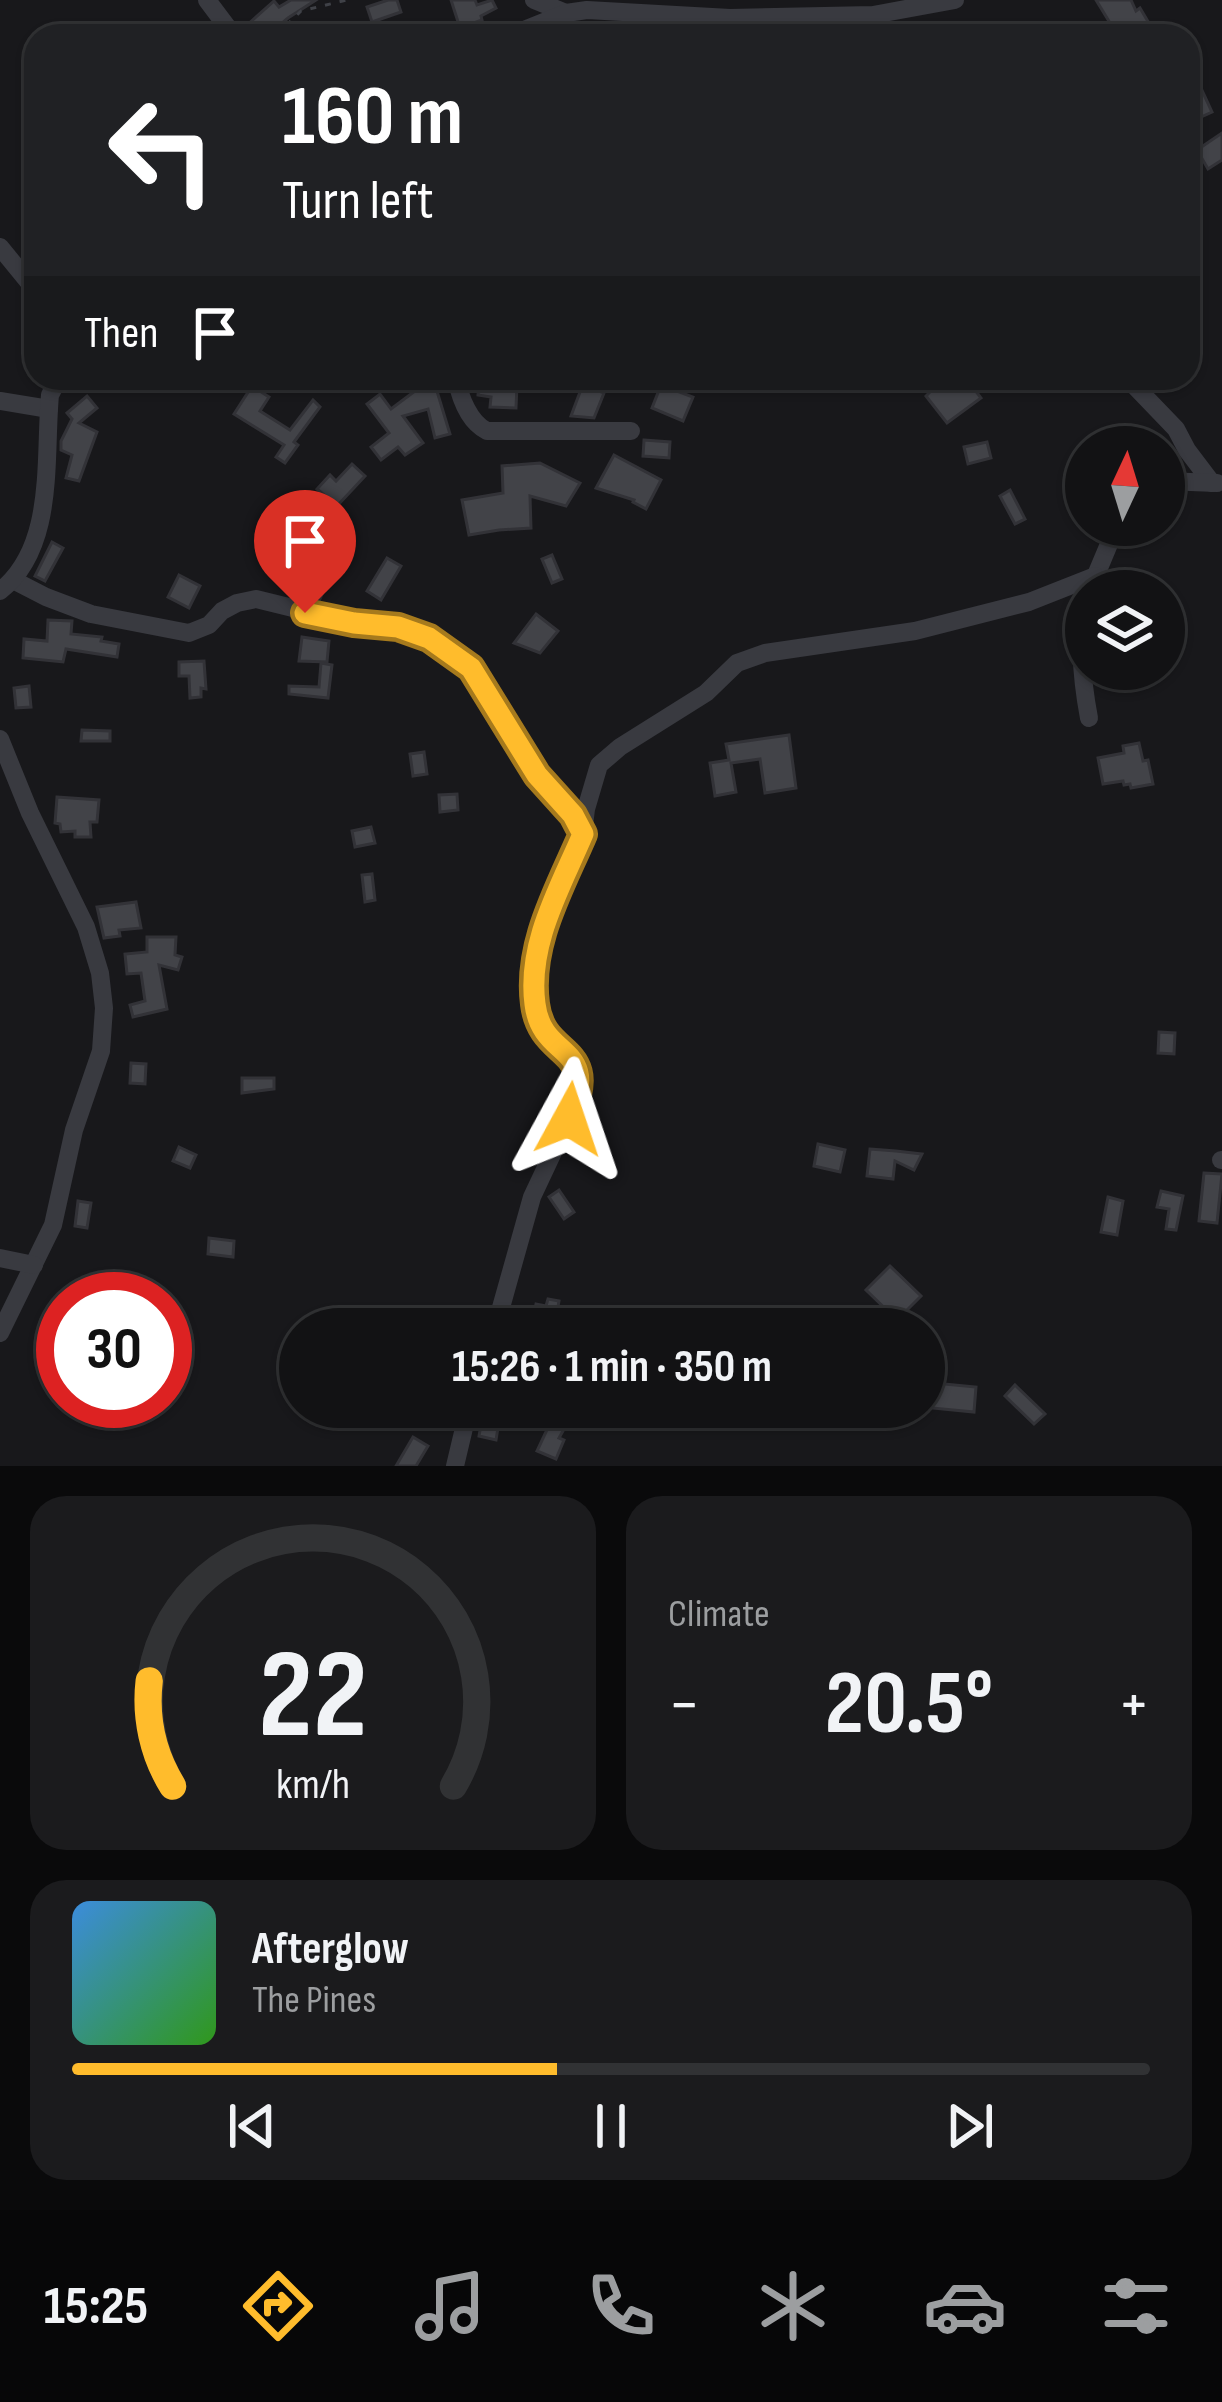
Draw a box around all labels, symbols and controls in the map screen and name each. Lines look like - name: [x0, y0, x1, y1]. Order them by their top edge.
- text: 160 m: [282, 67, 463, 168]
- icon: left: [84, 72, 240, 228]
- text: Turn left: [282, 169, 434, 234]
- icon: arrive: [182, 300, 248, 366]
- text: Then: [84, 306, 158, 361]
- north arrow: [1065, 426, 1185, 546]
- map controls: [1065, 426, 1185, 690]
- pin: [254, 490, 356, 613]
- icon: arrive: [272, 508, 338, 574]
- button: layers: [1065, 570, 1185, 690]
- position arrow: [506, 1056, 632, 1182]
- speed limit sign: 30: [36, 1272, 192, 1428]
- text: 15:26 · 1 min · 350 m: [452, 1340, 772, 1395]
- text: Climate: [668, 1591, 770, 1638]
- text: 22: [258, 1623, 368, 1772]
- text: 20.5°: [825, 1651, 993, 1759]
- text: −: [668, 1666, 700, 1745]
- text: +: [1118, 1666, 1150, 1745]
- text: km/h: [276, 1759, 350, 1811]
- text: Afterglow: [252, 1922, 409, 1977]
- text: The Pines: [252, 1977, 376, 2024]
- icon: previous: [219, 2093, 285, 2159]
- icon: pause: [578, 2093, 644, 2159]
- icon: next: [937, 2093, 1003, 2159]
- icon: directions: [236, 2264, 320, 2348]
- icon: music: [408, 2264, 492, 2348]
- icon: phone: [579, 2264, 663, 2348]
- icon: climate: [751, 2264, 835, 2348]
- icon: car: [923, 2264, 1007, 2348]
- icon: filters: [1094, 2264, 1178, 2348]
- text: 15:25: [44, 2274, 148, 2339]

